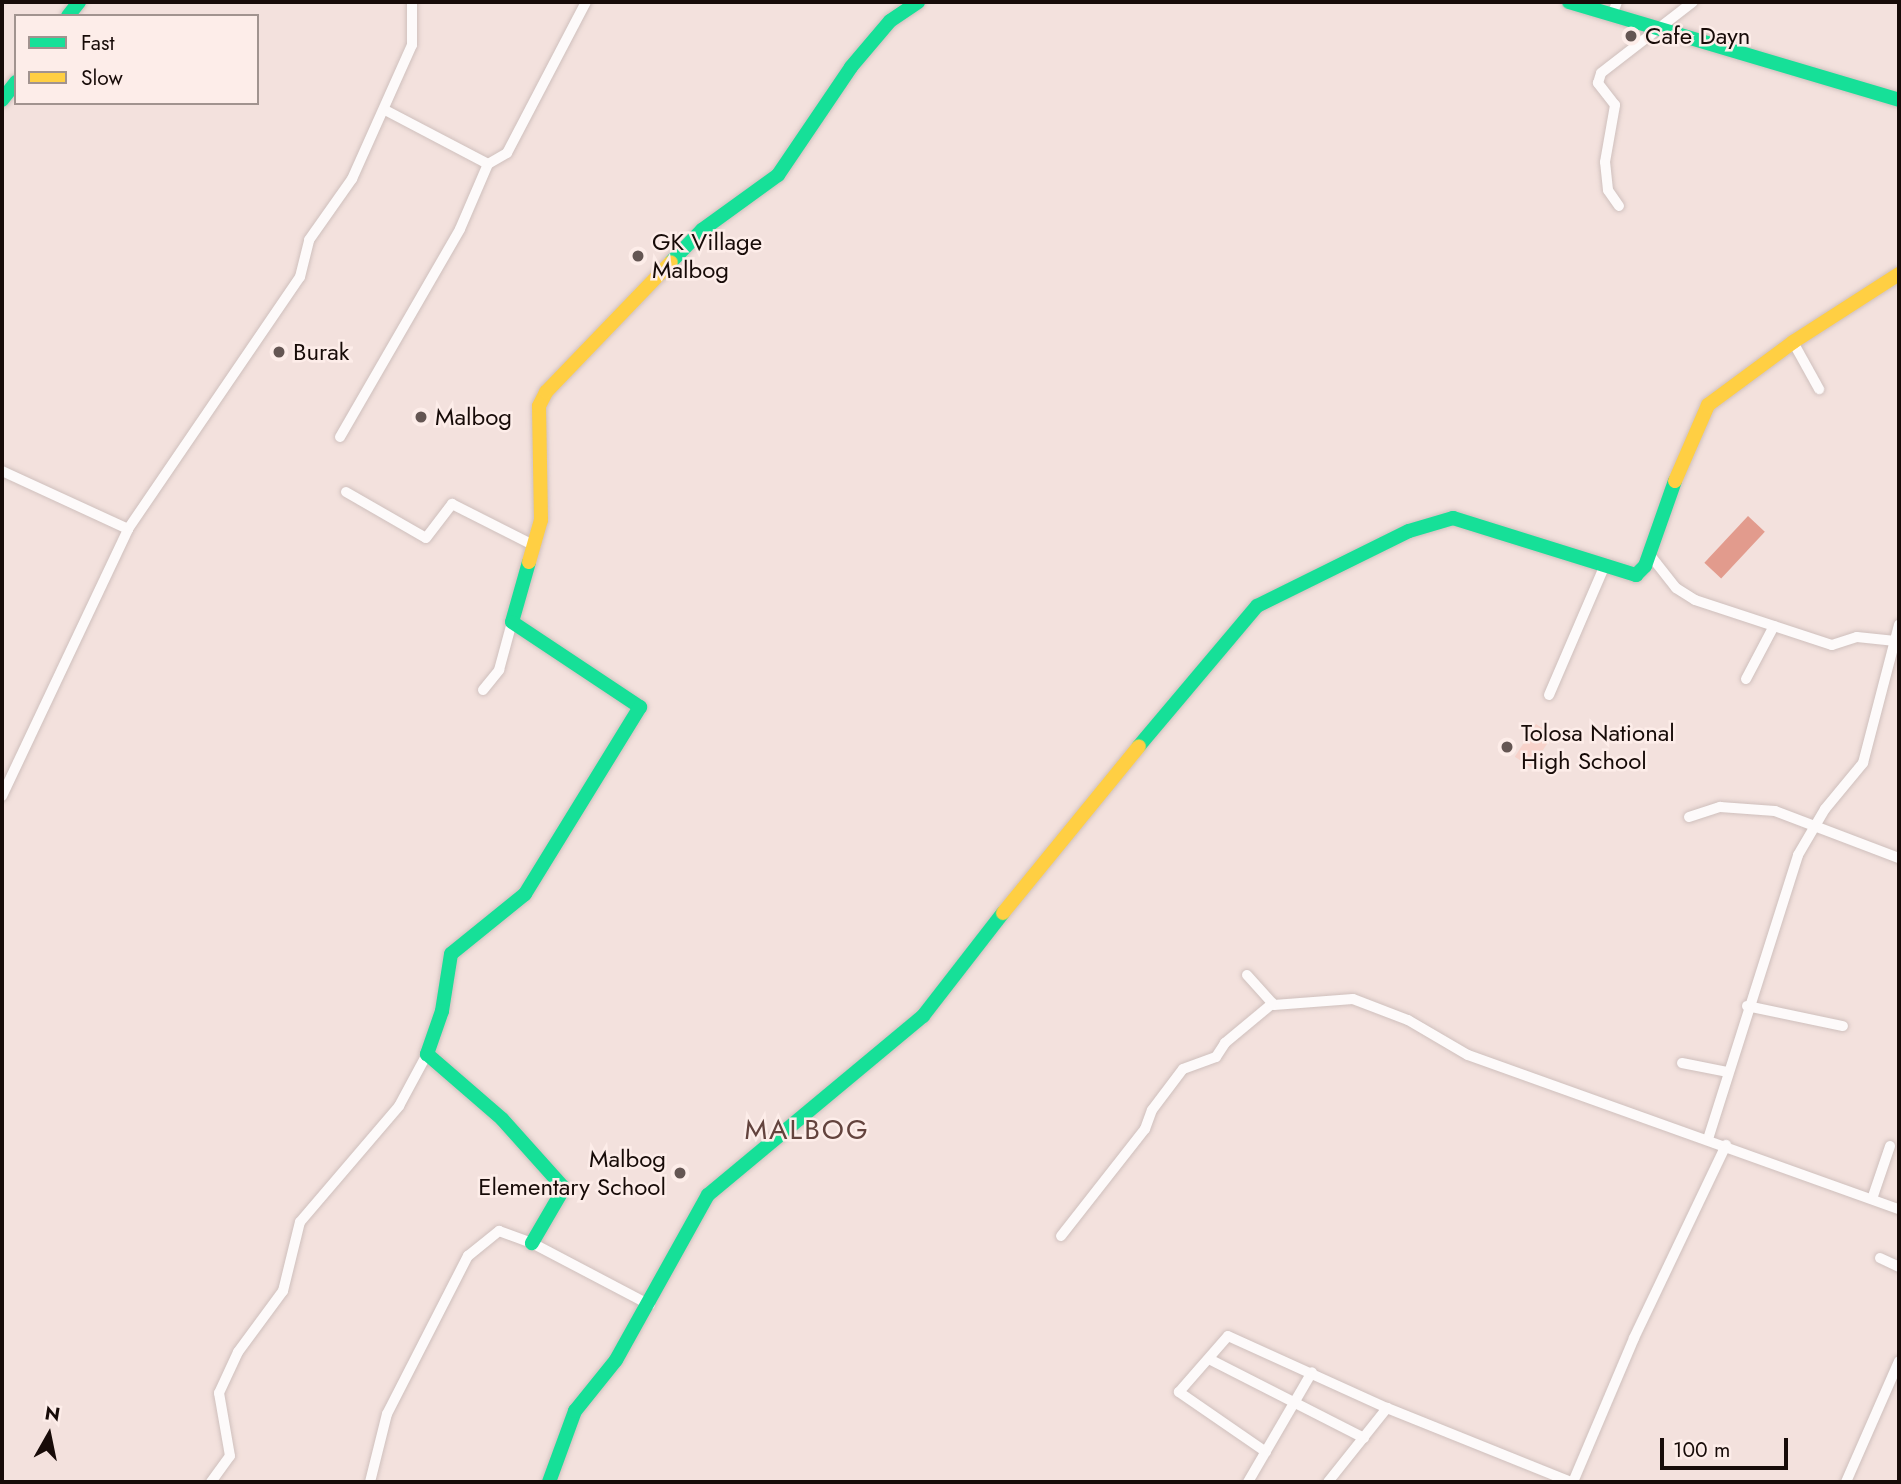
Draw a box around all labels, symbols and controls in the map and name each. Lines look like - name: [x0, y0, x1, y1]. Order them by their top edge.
- legend: [14, 14, 259, 105]
- place label: Cafe Dayn: [1645, 22, 1750, 50]
- text: Fast: [81, 28, 114, 58]
- marker: Cafe Dayn: [1623, 28, 1639, 44]
- text: Slow: [81, 63, 123, 93]
- place label: GK Village Malbog: [652, 228, 762, 284]
- marker: GK Village Malbog: [630, 248, 646, 264]
- place label: Burak: [293, 338, 349, 366]
- marker: Burak: [271, 344, 287, 360]
- place label: Malbog: [435, 403, 512, 431]
- marker: Malbog: [413, 409, 429, 425]
- place label: Tolosa National High School: [1521, 719, 1675, 775]
- marker: Tolosa National High School: [1499, 739, 1515, 755]
- district label: MALBOG: [745, 1113, 869, 1147]
- place label: Malbog Elementary School: [478, 1145, 666, 1201]
- marker: Malbog Elementary School: [672, 1165, 688, 1181]
- text: N: [43, 1399, 62, 1428]
- north arrow: [14, 1400, 84, 1470]
- scale bar: [1663, 1424, 1791, 1468]
- text: 100 m: [1673, 1435, 1730, 1465]

